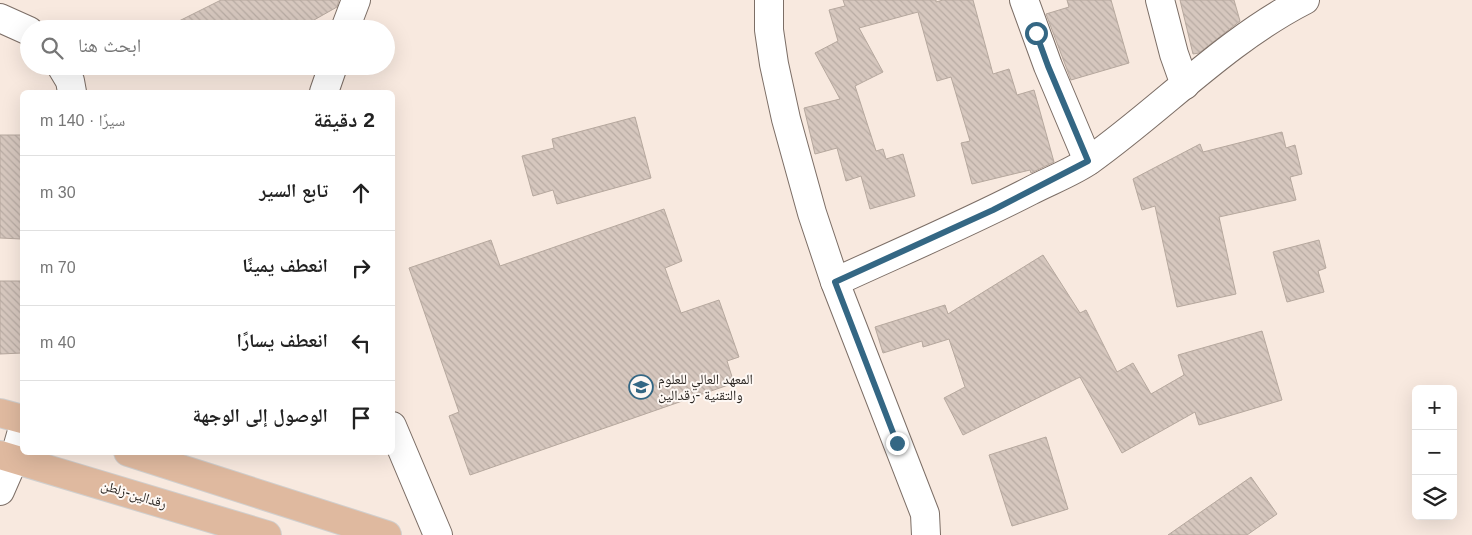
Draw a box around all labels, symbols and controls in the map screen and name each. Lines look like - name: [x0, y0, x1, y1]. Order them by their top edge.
- search box: [20, 20, 395, 75]
- route start: [1025, 22, 1048, 45]
- icon: search: [38, 34, 66, 62]
- text: ابحث هنا: [78, 35, 141, 56]
- text: 2 دقيقة: [313, 108, 375, 131]
- text: سيرًا · 140 m: [40, 112, 125, 129]
- icon: ahead: [347, 179, 375, 207]
- text: تابع السير: [259, 180, 328, 201]
- text: 30 m: [40, 184, 76, 201]
- icon: right: [347, 254, 375, 282]
- text: انعطف يمينًا: [242, 255, 328, 276]
- text: 70 m: [40, 259, 76, 276]
- icon: left: [347, 329, 375, 357]
- text: انعطف يسارًا: [237, 330, 328, 351]
- text: 40 m: [40, 334, 76, 351]
- place label: المعهد العالي للعلوم والتقنية -رقدالين: [658, 371, 753, 404]
- school or university icon: المعهد العالي للعلوم والتقنية -رقدالين: [628, 374, 654, 400]
- map controls: [1412, 385, 1457, 520]
- button: +: [1412, 385, 1457, 430]
- icon: arrive: [347, 404, 375, 432]
- text: الوصول إلى الوجهة: [192, 405, 328, 426]
- button: −: [1412, 430, 1457, 475]
- route end: [886, 432, 909, 455]
- button: layers: [1412, 475, 1457, 520]
- street label: رقدالين-زلطن: [99, 476, 169, 512]

